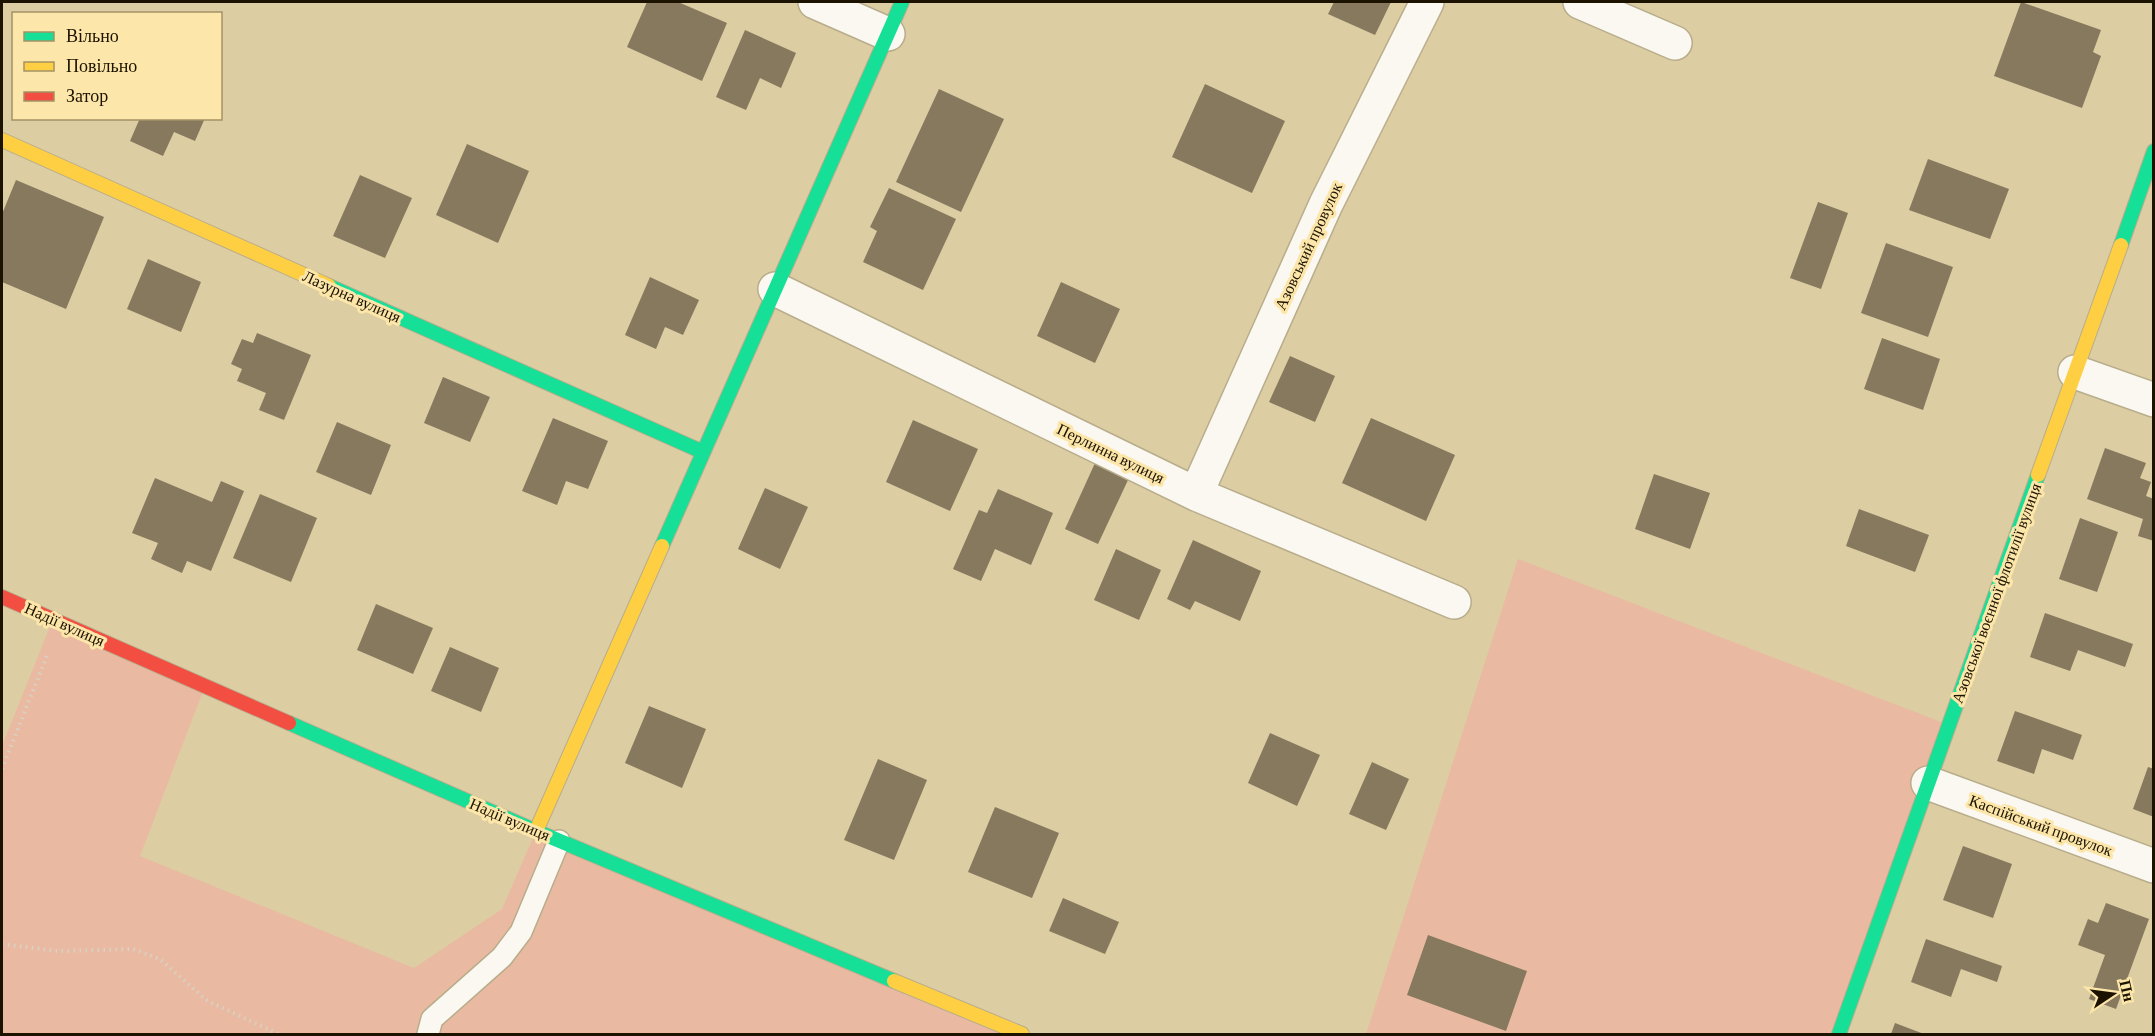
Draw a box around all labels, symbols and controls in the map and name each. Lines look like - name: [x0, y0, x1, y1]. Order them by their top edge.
- legend: [12, 12, 222, 120]
- text: Вільно: [66, 26, 119, 46]
- text: Повільно: [66, 56, 137, 76]
- text: Затор: [66, 86, 108, 106]
- street label: Азовський провулок: [1272, 180, 1346, 313]
- street label: Лазурна вулиця: [300, 267, 404, 327]
- street label: Перлинна вулиця: [1054, 420, 1168, 488]
- street label: Азовської воєнної флотилії вулиця: [1949, 480, 2045, 706]
- street label: Надії вулиця: [22, 599, 108, 651]
- street label: Каспійський провулок: [1967, 792, 2115, 860]
- street label: Надії вулиця: [467, 795, 553, 845]
- north arrow: [2083, 964, 2143, 1024]
- text: Пн: [2116, 978, 2138, 1003]

